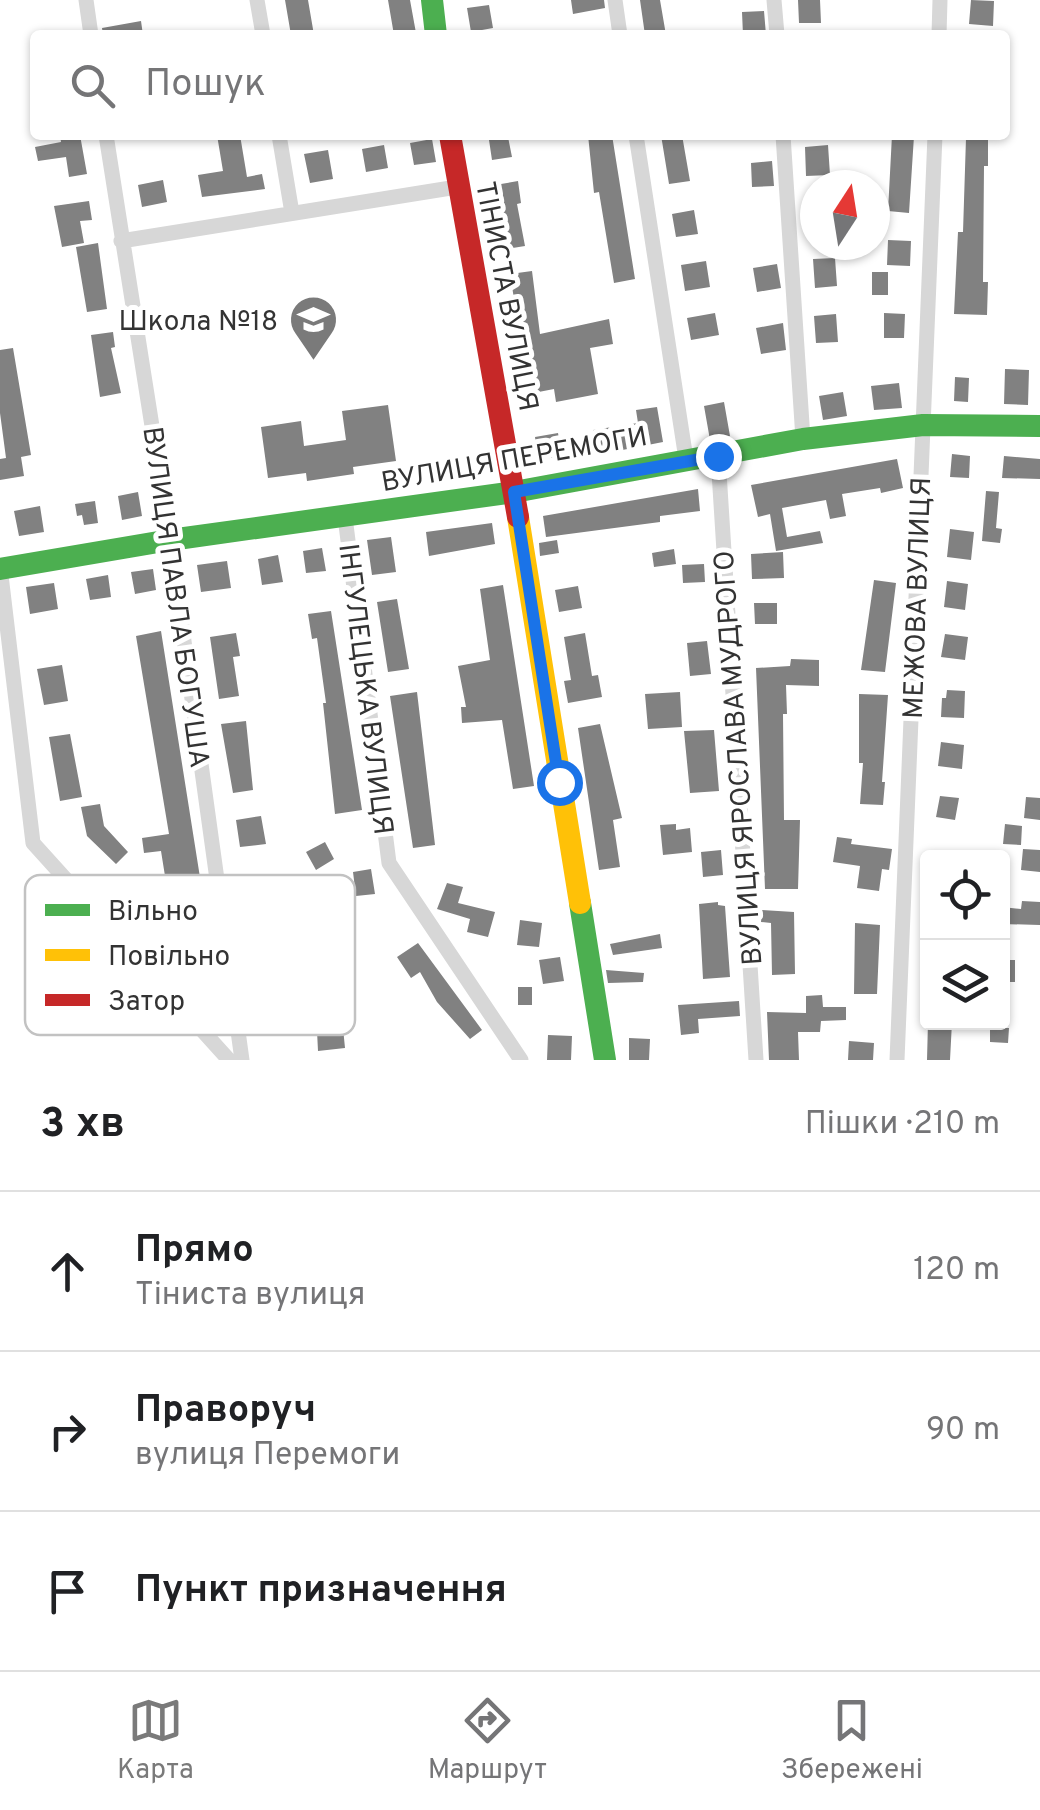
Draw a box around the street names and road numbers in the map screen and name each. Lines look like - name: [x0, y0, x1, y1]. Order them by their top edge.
- street label: ТІНИСТА ВУЛИЦЯ: [465, 179, 545, 414]
- street label: ВУЛИЦЯ ПЕРЕМОГИ: [379, 420, 650, 502]
- street label: ВУЛИЦЯ ПАВЛА БОГУША: [132, 424, 216, 770]
- street label: МЕЖОВА ВУЛИЦЯ: [897, 476, 941, 720]
- street label: ІНГУЛЕЦЬКА ВУЛИЦЯ: [328, 542, 400, 837]
- street label: ВУЛИЦЯ ЯРОСЛАВА МУДРОГО: [708, 549, 772, 967]

